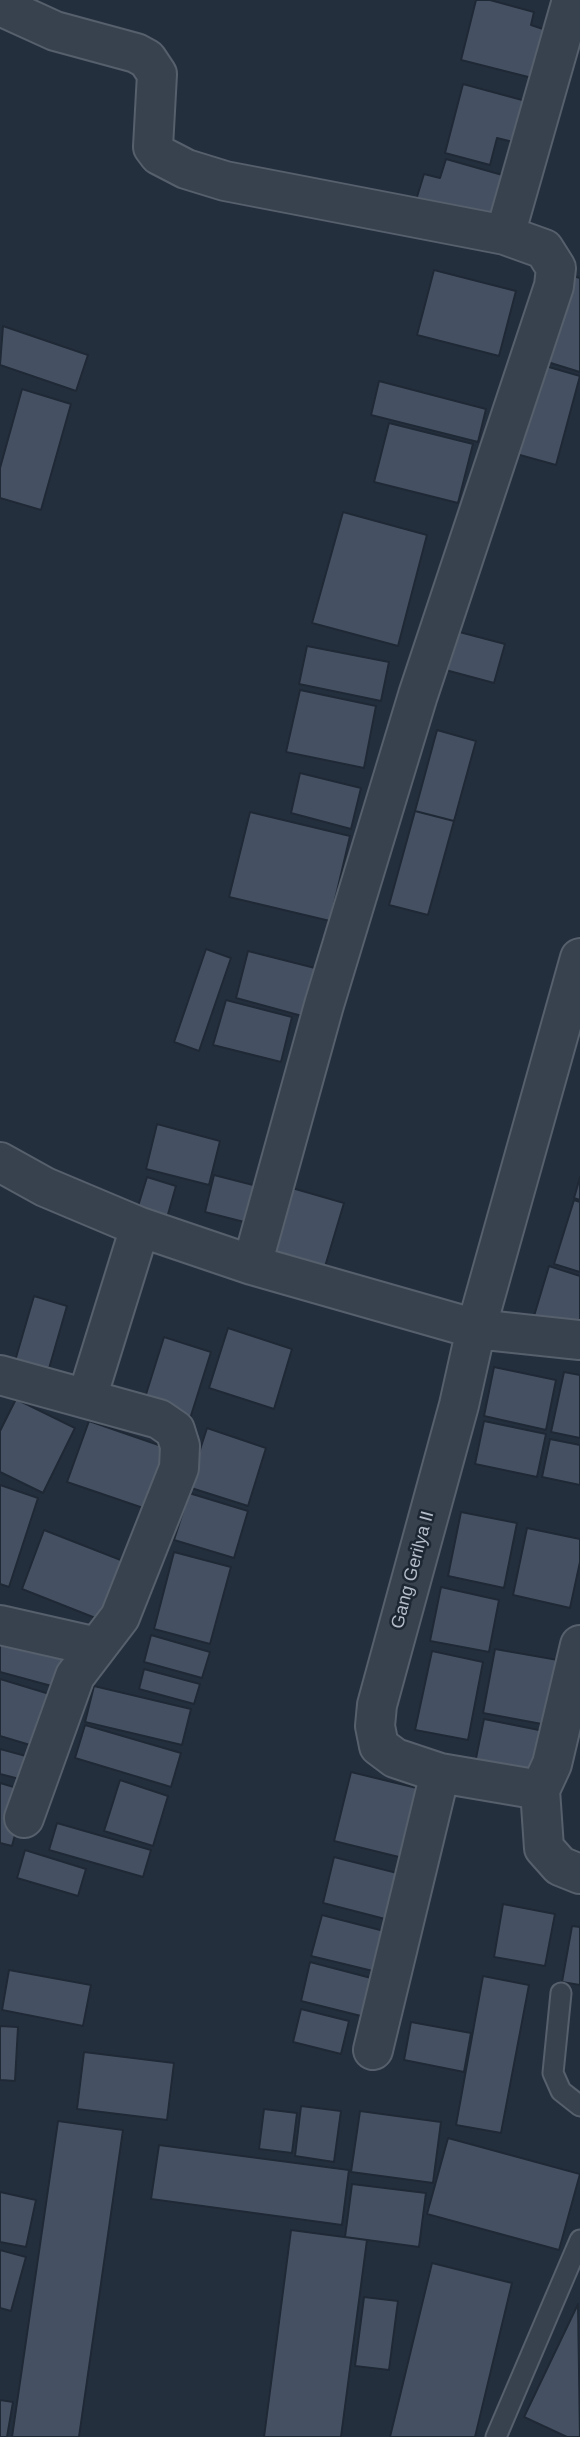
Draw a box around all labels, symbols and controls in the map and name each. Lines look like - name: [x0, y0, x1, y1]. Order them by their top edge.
- street label: Gang Gerilya II: [387, 1509, 439, 1631]

